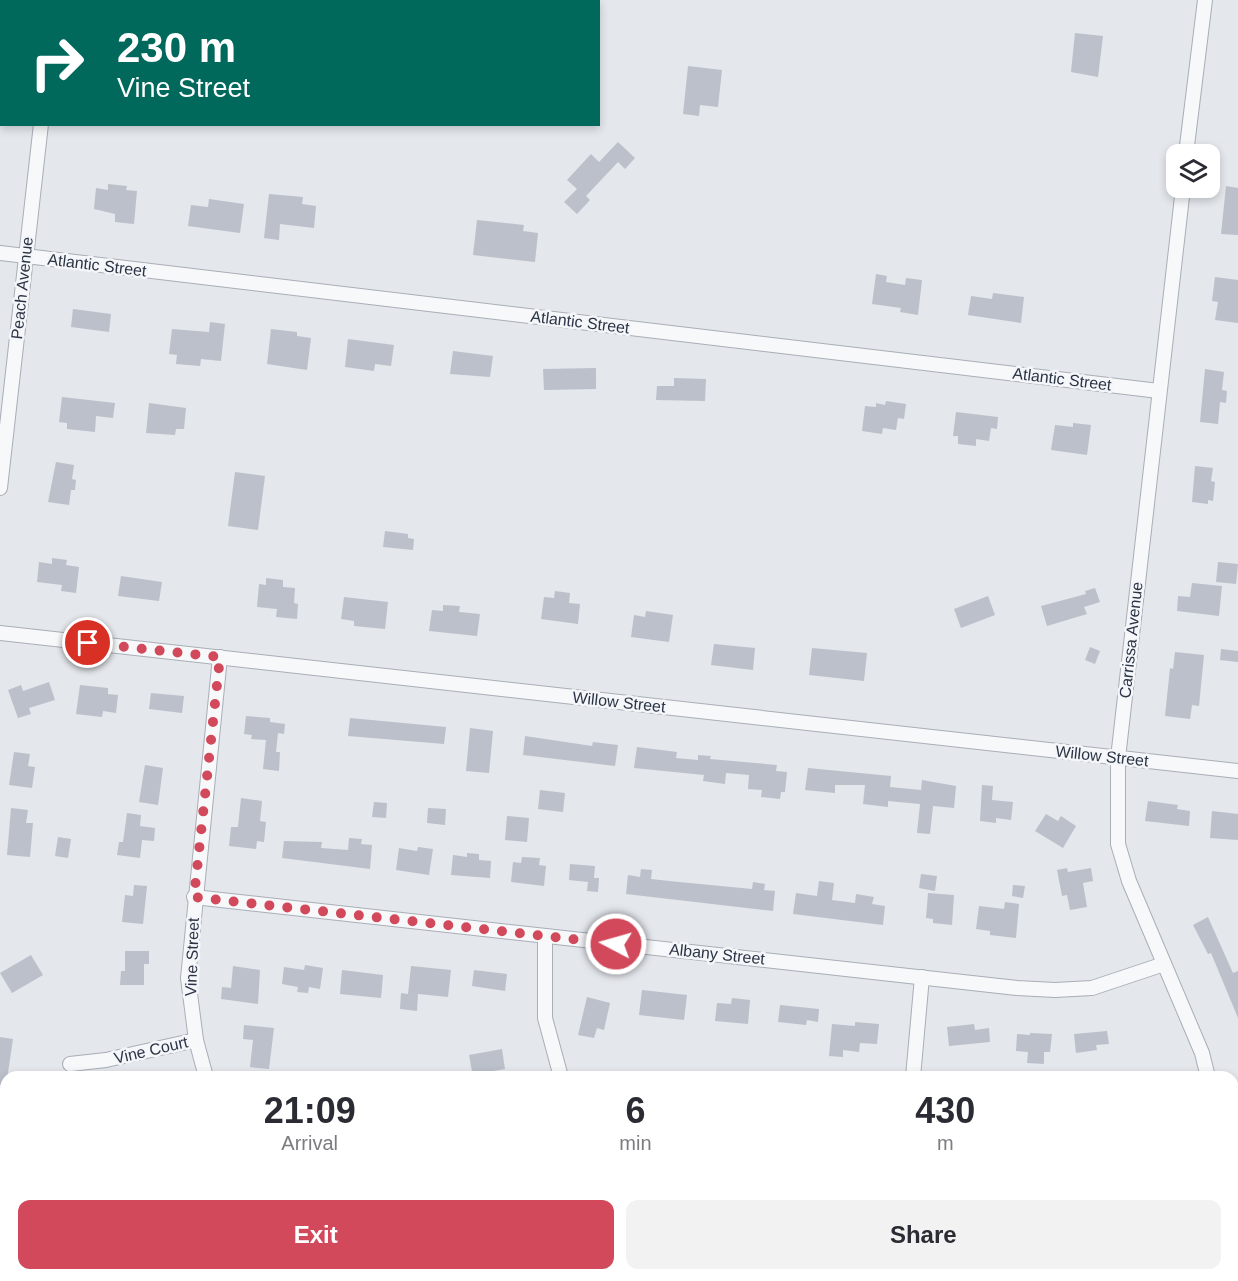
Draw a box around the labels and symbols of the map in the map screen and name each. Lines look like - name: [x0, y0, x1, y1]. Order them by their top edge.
- street label: Peach Avenue: [8, 236, 36, 340]
- street label: Atlantic Street: [47, 250, 148, 280]
- street label: Atlantic Street: [530, 307, 631, 337]
- street label: Atlantic Street: [1012, 364, 1113, 394]
- street label: Carrissa Avenue: [1116, 581, 1146, 699]
- pin: [62, 617, 113, 668]
- street label: Willow Street: [572, 689, 667, 715]
- street label: Willow Street: [1055, 743, 1150, 769]
- position arrow: [584, 912, 648, 976]
- street label: Vine Street: [182, 917, 202, 997]
- street label: Albany Street: [668, 941, 766, 968]
- street label: Vine Court: [112, 1033, 190, 1067]

